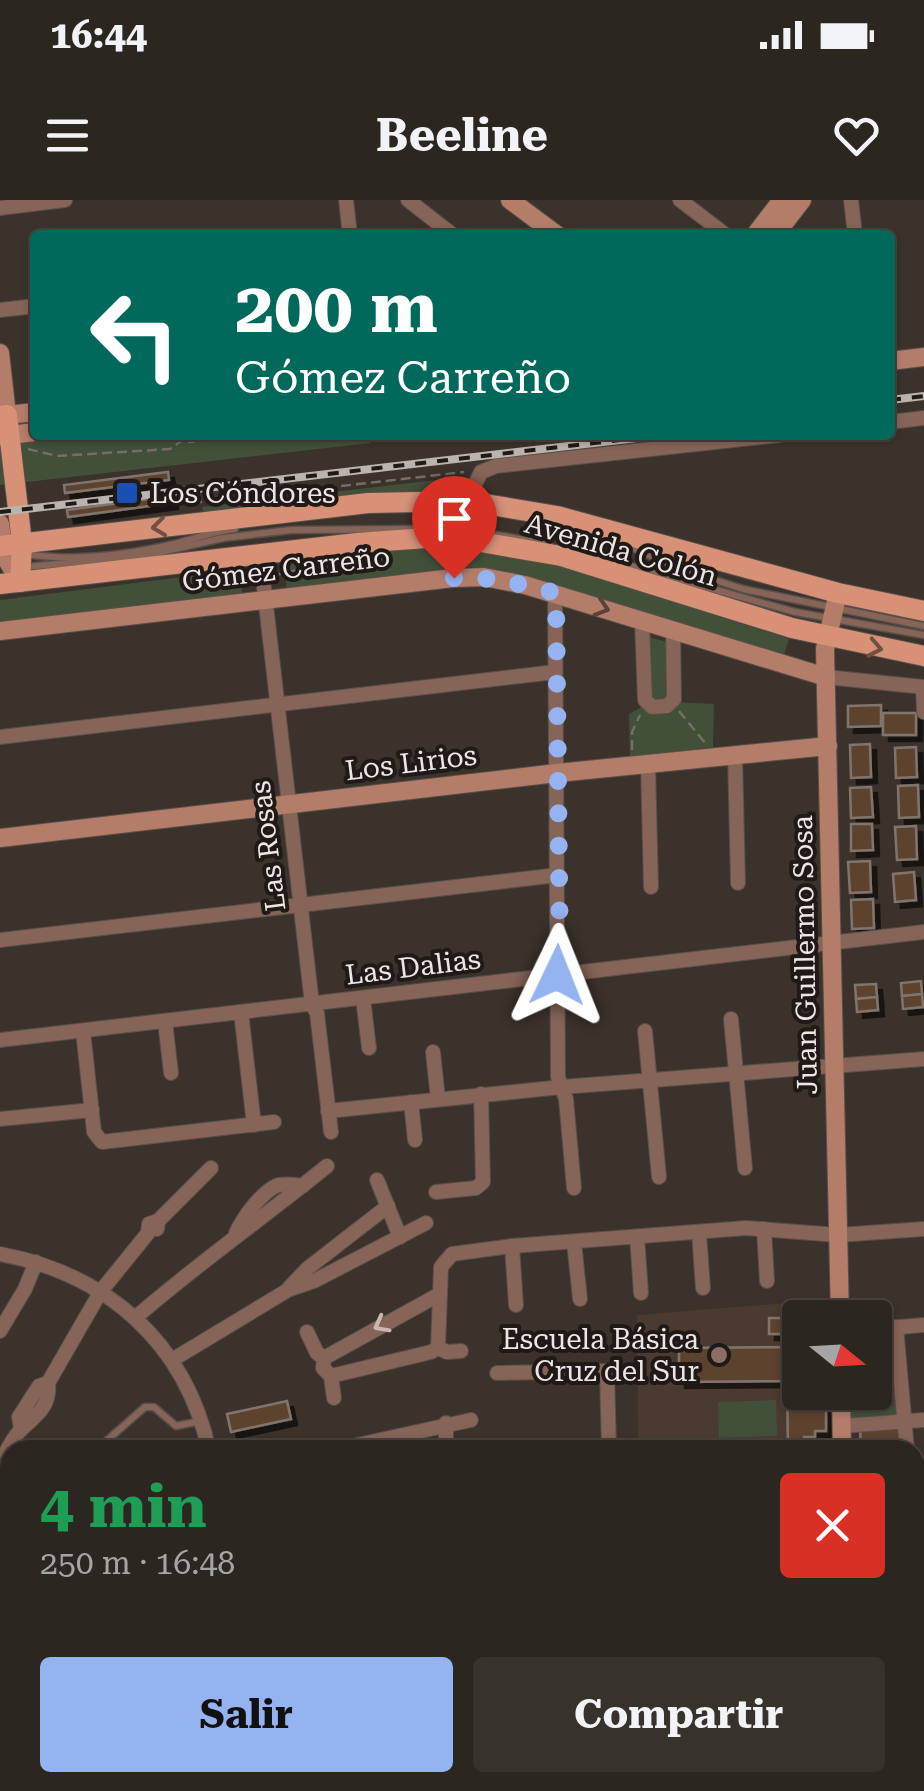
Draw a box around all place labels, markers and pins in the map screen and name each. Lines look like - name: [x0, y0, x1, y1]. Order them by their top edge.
- pin: [412, 476, 497, 579]
- place label: Los Cóndores: [150, 477, 336, 510]
- marker: Los Cóndores: [114, 480, 140, 506]
- place label: Escuela Básica Cruz del Sur: [502, 1323, 699, 1388]
- marker: Escuela Básica Cruz del Sur: [708, 1344, 730, 1366]

